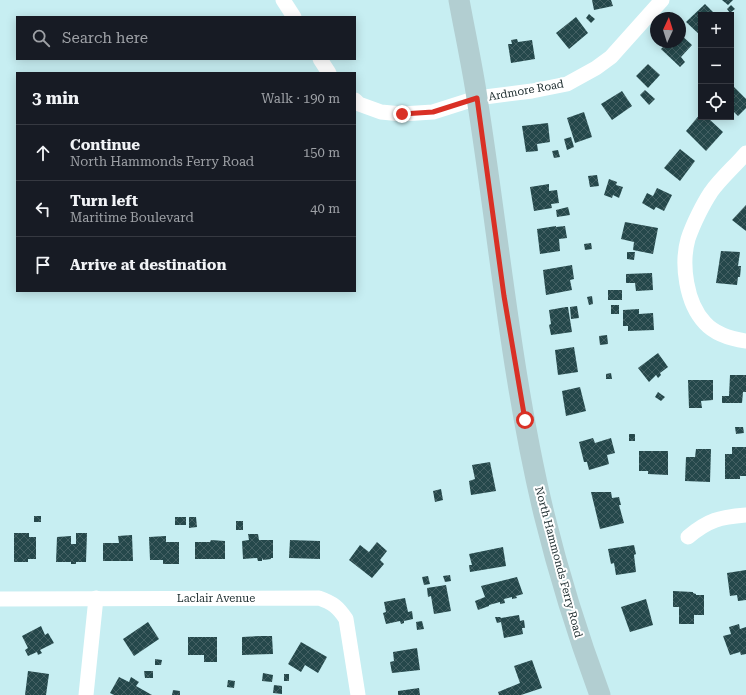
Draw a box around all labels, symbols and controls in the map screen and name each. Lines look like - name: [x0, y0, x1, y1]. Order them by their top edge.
- north arrow: [650, 12, 686, 48]
- map controls: [698, 12, 734, 120]
- button: +: [698, 12, 734, 48]
- search box: [16, 16, 356, 60]
- icon: search: [30, 27, 52, 49]
- text: Search here: [62, 29, 148, 47]
- button: −: [698, 48, 734, 84]
- street label: Ardmore Road: [487, 77, 565, 104]
- button: locate: [698, 84, 734, 120]
- text: 3 min: [32, 88, 79, 108]
- text: Walk · 190 m: [261, 91, 340, 106]
- route end: [393, 105, 411, 123]
- text: Continue: [70, 136, 140, 154]
- icon: ahead: [32, 142, 54, 164]
- text: 150 m: [303, 145, 340, 160]
- text: North Hammonds Ferry Road: [70, 154, 254, 169]
- text: Turn left: [70, 192, 138, 210]
- icon: left: [32, 198, 54, 220]
- text: 40 m: [310, 201, 340, 216]
- text: Maritime Boulevard: [70, 210, 194, 225]
- icon: arrive: [32, 254, 54, 276]
- text: Arrive at destination: [70, 256, 226, 274]
- route start: [516, 411, 534, 429]
- street label: North Hammonds Ferry Road: [532, 485, 585, 639]
- street label: Laclair Avenue: [177, 592, 255, 605]

